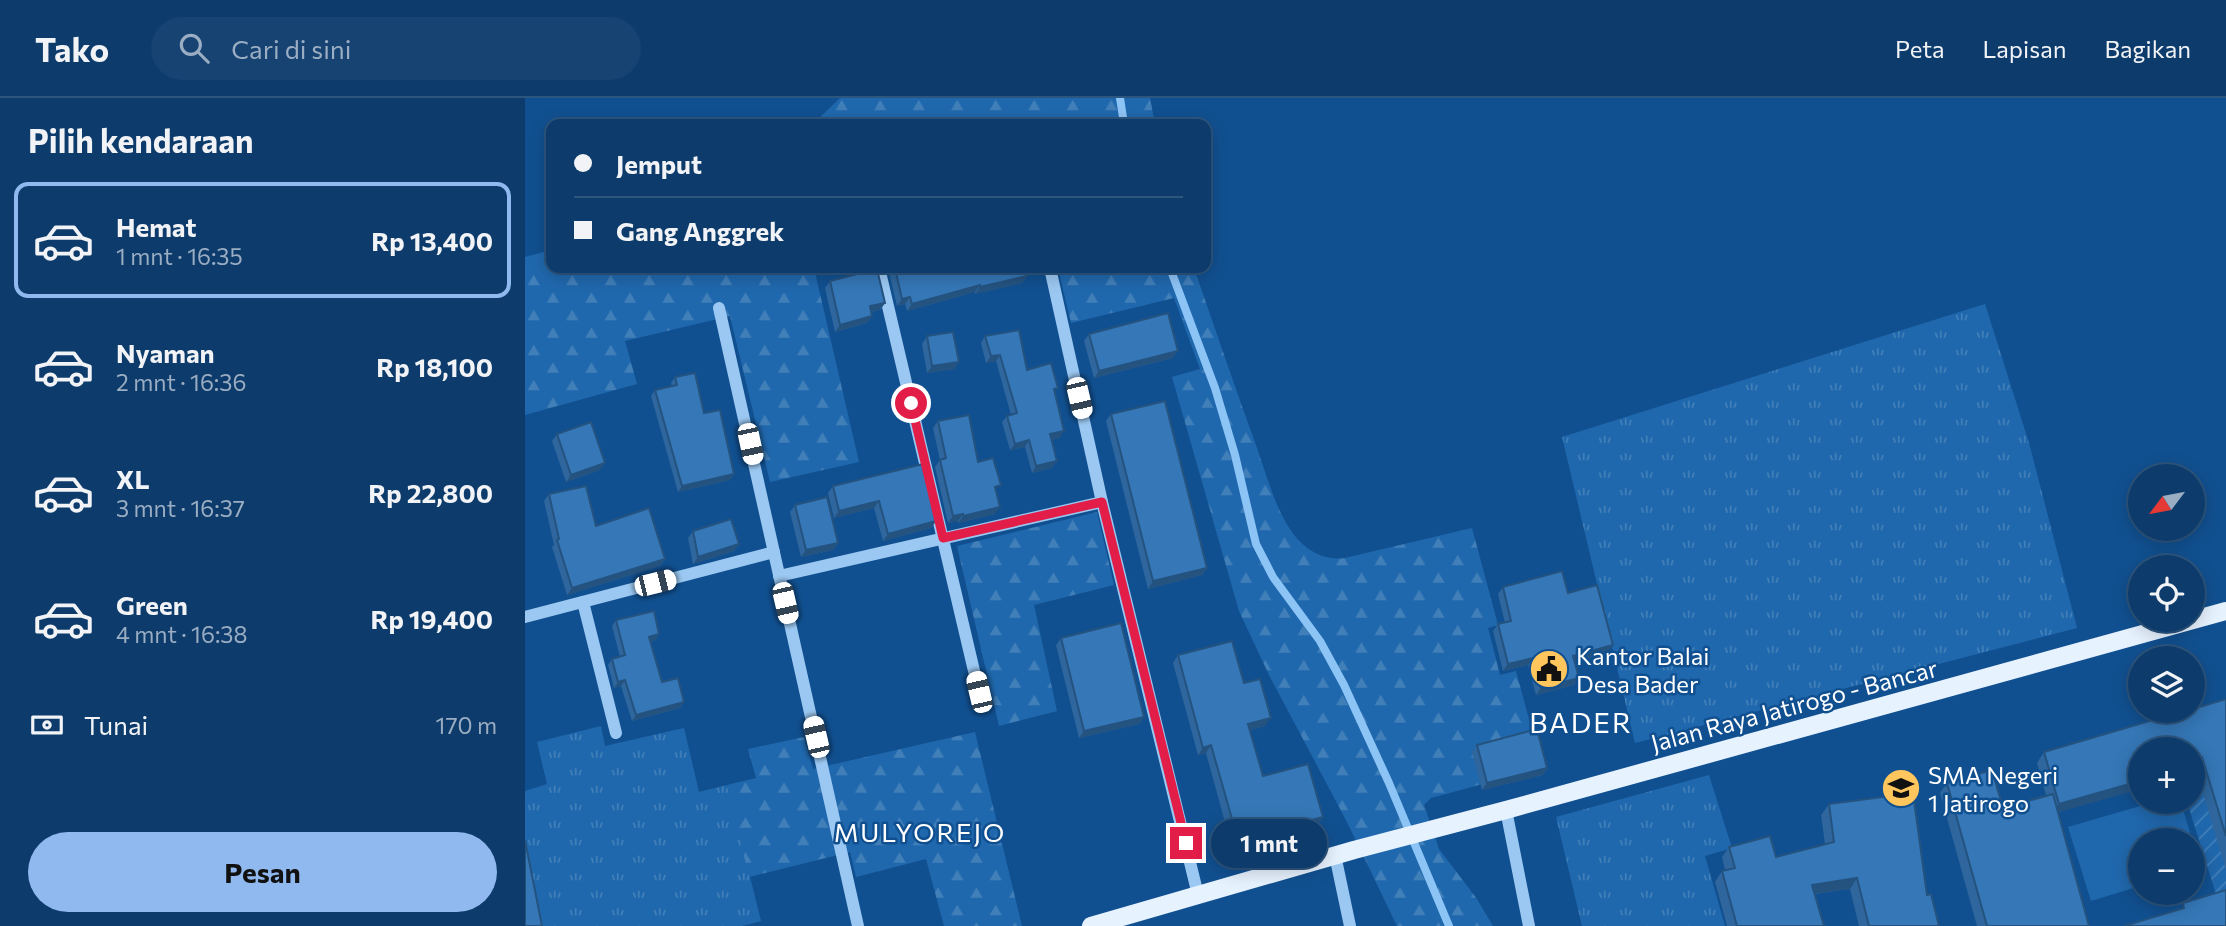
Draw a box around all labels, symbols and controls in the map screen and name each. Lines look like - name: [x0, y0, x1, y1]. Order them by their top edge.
- search box: [151, 17, 641, 80]
- text: Tako: [35, 28, 109, 69]
- icon: search: [175, 29, 213, 67]
- text: Cari di sini: [231, 33, 351, 64]
- text: Peta: [1895, 34, 1945, 63]
- text: Lapisan: [1983, 34, 2066, 63]
- text: Bagikan: [2104, 34, 2191, 63]
- text: Pilih kendaraan: [28, 120, 254, 160]
- text: Jemput: [616, 148, 702, 179]
- icon: car: [32, 209, 95, 272]
- text: Hemat: [116, 211, 197, 242]
- text: Gang Anggrek: [616, 215, 784, 246]
- text: Rp 13,400: [371, 225, 493, 256]
- text: 1 mnt · 16:35: [116, 242, 243, 270]
- icon: car: [32, 335, 95, 398]
- text: Nyaman: [116, 337, 215, 368]
- text: Rp 18,100: [376, 351, 493, 382]
- text: 2 mnt · 16:36: [116, 368, 246, 396]
- car: [1065, 375, 1094, 421]
- route start: [895, 387, 927, 419]
- car: [736, 421, 765, 467]
- icon: car: [32, 461, 95, 524]
- text: XL: [116, 463, 150, 494]
- north arrow: [2128, 464, 2205, 541]
- map controls: [2128, 464, 2205, 905]
- text: Rp 22,800: [368, 477, 493, 508]
- text: 3 mnt · 16:37: [116, 494, 245, 522]
- button: locate: [2128, 555, 2205, 632]
- car: [633, 568, 678, 598]
- car: [771, 580, 800, 626]
- icon: car: [32, 587, 95, 650]
- text: Green: [116, 589, 188, 620]
- text: Rp 19,400: [370, 603, 493, 634]
- text: 4 mnt · 16:38: [116, 620, 247, 648]
- place label: Kantor Balai Desa Bader: [1576, 641, 1709, 698]
- button: layers: [2128, 646, 2205, 723]
- public building icon: Kantor Balai Desa Bader: [1528, 648, 1570, 690]
- street label: Jalan Raya Jatirogo - Bancar: [1648, 653, 1941, 757]
- car: [965, 669, 994, 715]
- district label: BADER: [1529, 705, 1633, 739]
- icon: cash: [28, 706, 66, 744]
- text: Tunai: [84, 709, 148, 740]
- text: 170 m: [436, 711, 497, 739]
- car: [802, 714, 831, 760]
- button: +: [2128, 737, 2205, 814]
- place label: SMA Negeri 1 Jatirogo: [1928, 760, 2058, 817]
- school or university icon: SMA Negeri 1 Jatirogo: [1880, 767, 1922, 809]
- district label: MULYOREJO: [834, 816, 1006, 847]
- callout: 1 mnt: [1211, 818, 1326, 868]
- route end: [1170, 827, 1202, 859]
- button: −: [2128, 828, 2205, 905]
- text: 1 mnt: [1240, 829, 1298, 857]
- button: Pesan: [28, 832, 497, 912]

